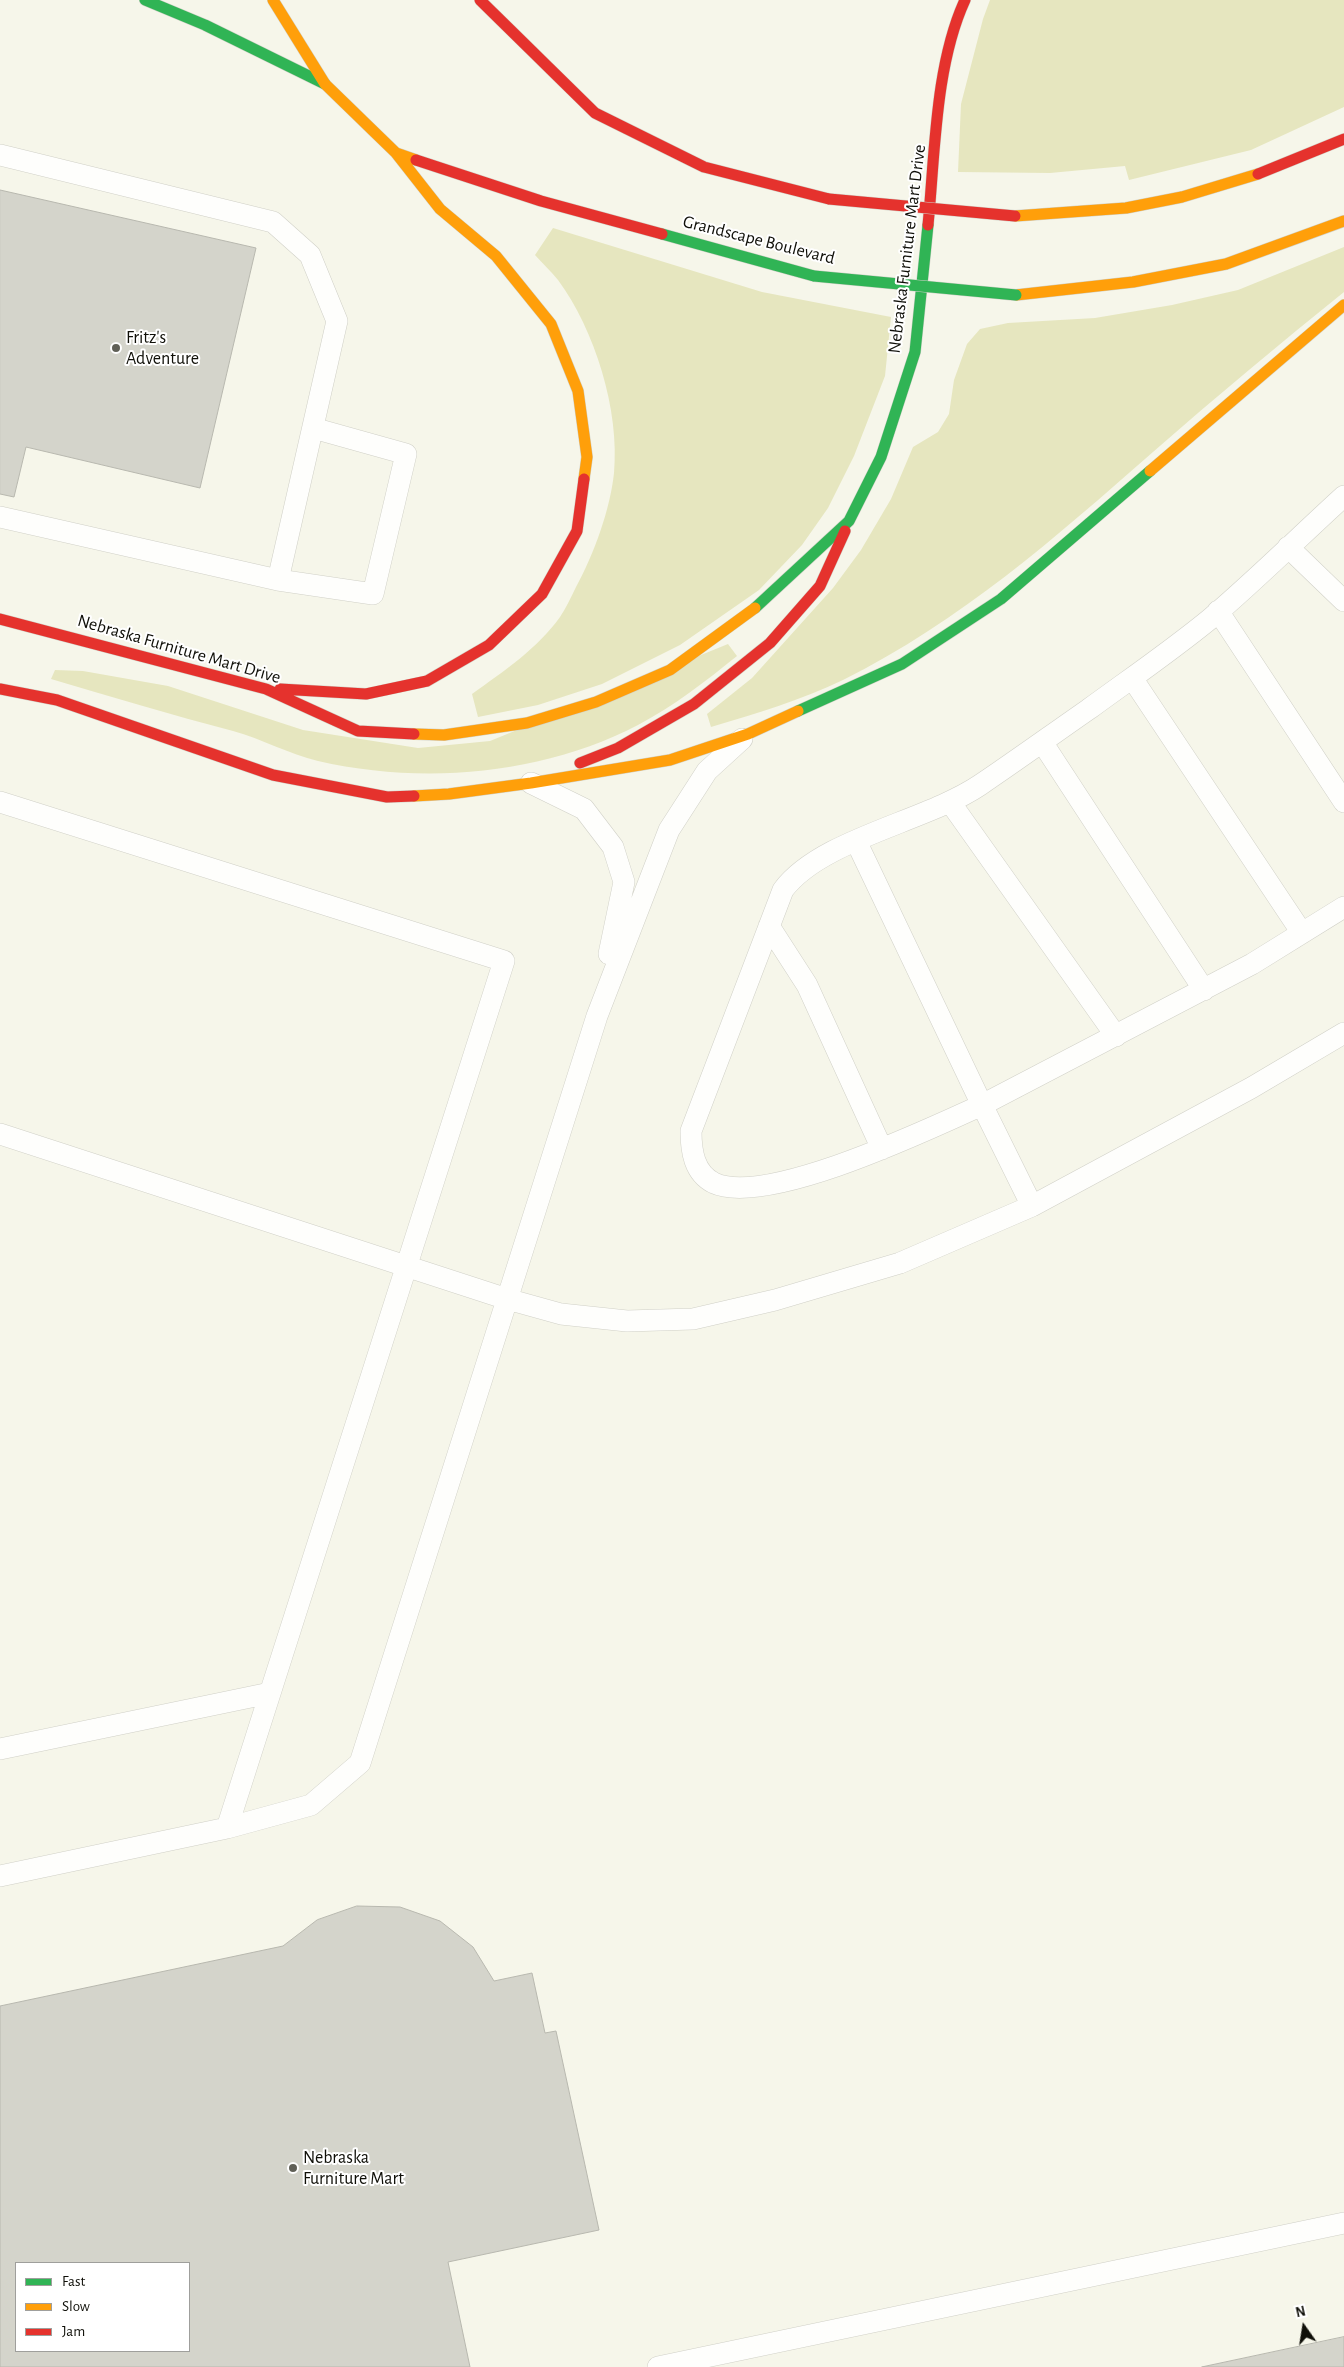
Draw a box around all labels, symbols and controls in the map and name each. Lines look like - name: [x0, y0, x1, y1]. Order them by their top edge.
- street label: Nebraska Furniture Mart Drive: [883, 143, 931, 355]
- street label: Grandscape Boulevard: [681, 211, 837, 269]
- place label: Fritz's Adventure: [126, 327, 199, 369]
- marker: Fritz's Adventure: [110, 342, 122, 354]
- street label: Nebraska Furniture Mart Drive: [75, 610, 283, 688]
- place label: Nebraska Furniture Mart: [303, 2147, 404, 2190]
- marker: Nebraska Furniture Mart: [287, 2162, 299, 2174]
- legend: [15, 2262, 190, 2352]
- text: Fast: [62, 2274, 85, 2289]
- text: Slow: [62, 2299, 90, 2314]
- north arrow: [1279, 2302, 1329, 2352]
- text: N: [1294, 2304, 1307, 2320]
- text: Jam: [62, 2324, 85, 2339]

